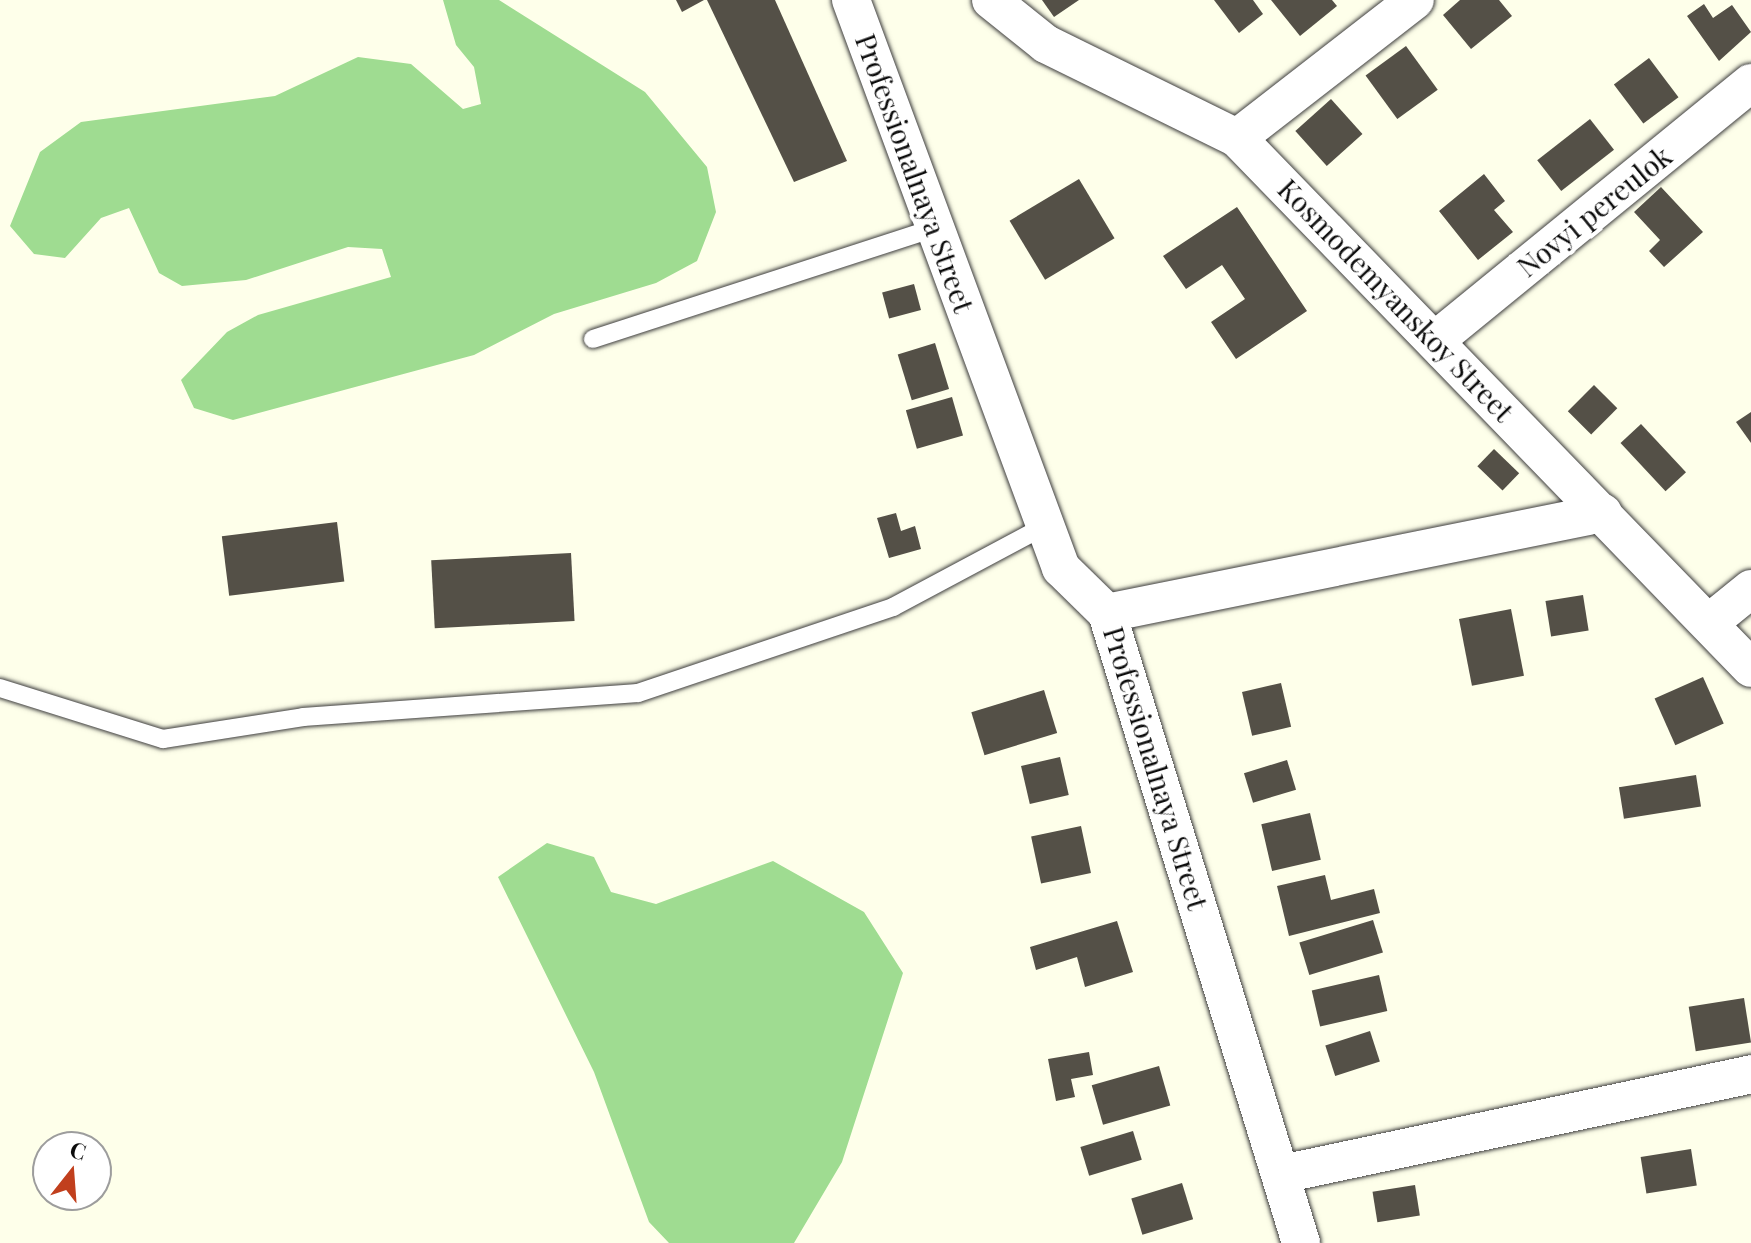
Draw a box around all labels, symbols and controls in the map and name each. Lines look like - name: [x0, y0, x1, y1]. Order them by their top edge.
- street label: Professionalnaya Street: [849, 29, 981, 317]
- street label: Novyi pereulok: [1510, 139, 1678, 283]
- street label: Kosmodemyanskoy Street: [1271, 172, 1521, 428]
- street label: Professionalnaya Street: [1097, 622, 1215, 914]
- north arrow: [32, 1131, 112, 1211]
- text: С: [67, 1133, 90, 1167]

